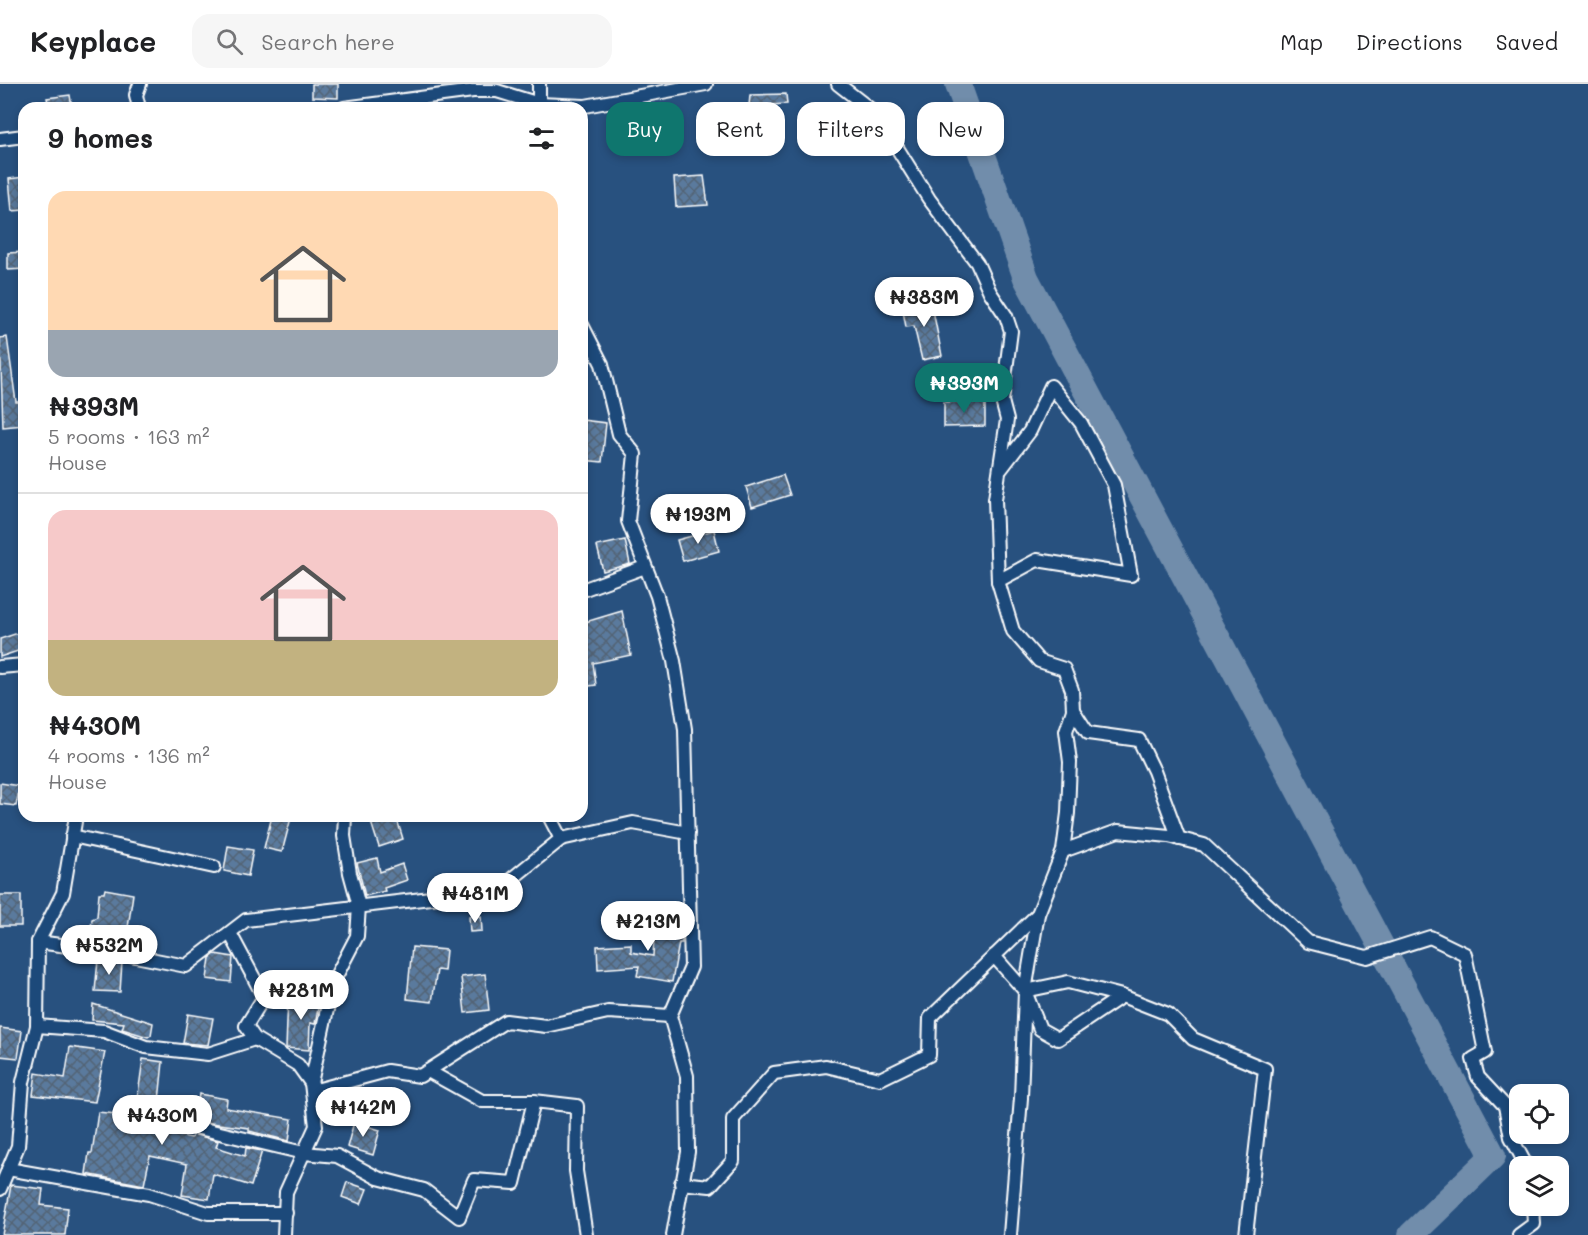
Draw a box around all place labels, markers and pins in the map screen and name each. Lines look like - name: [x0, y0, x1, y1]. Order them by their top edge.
- pin: ₦383M: [882, 277, 966, 328]
- pin: ₦393M: [922, 363, 1006, 414]
- pin: ₦193M: [656, 494, 740, 545]
- pin: ₦481M: [433, 873, 517, 924]
- pin: ₦213M: [606, 901, 690, 952]
- pin: ₦532M: [67, 925, 151, 976]
- pin: ₦281M: [259, 970, 343, 1021]
- pin: ₦142M: [321, 1087, 405, 1138]
- pin: ₦430M: [120, 1095, 204, 1146]

